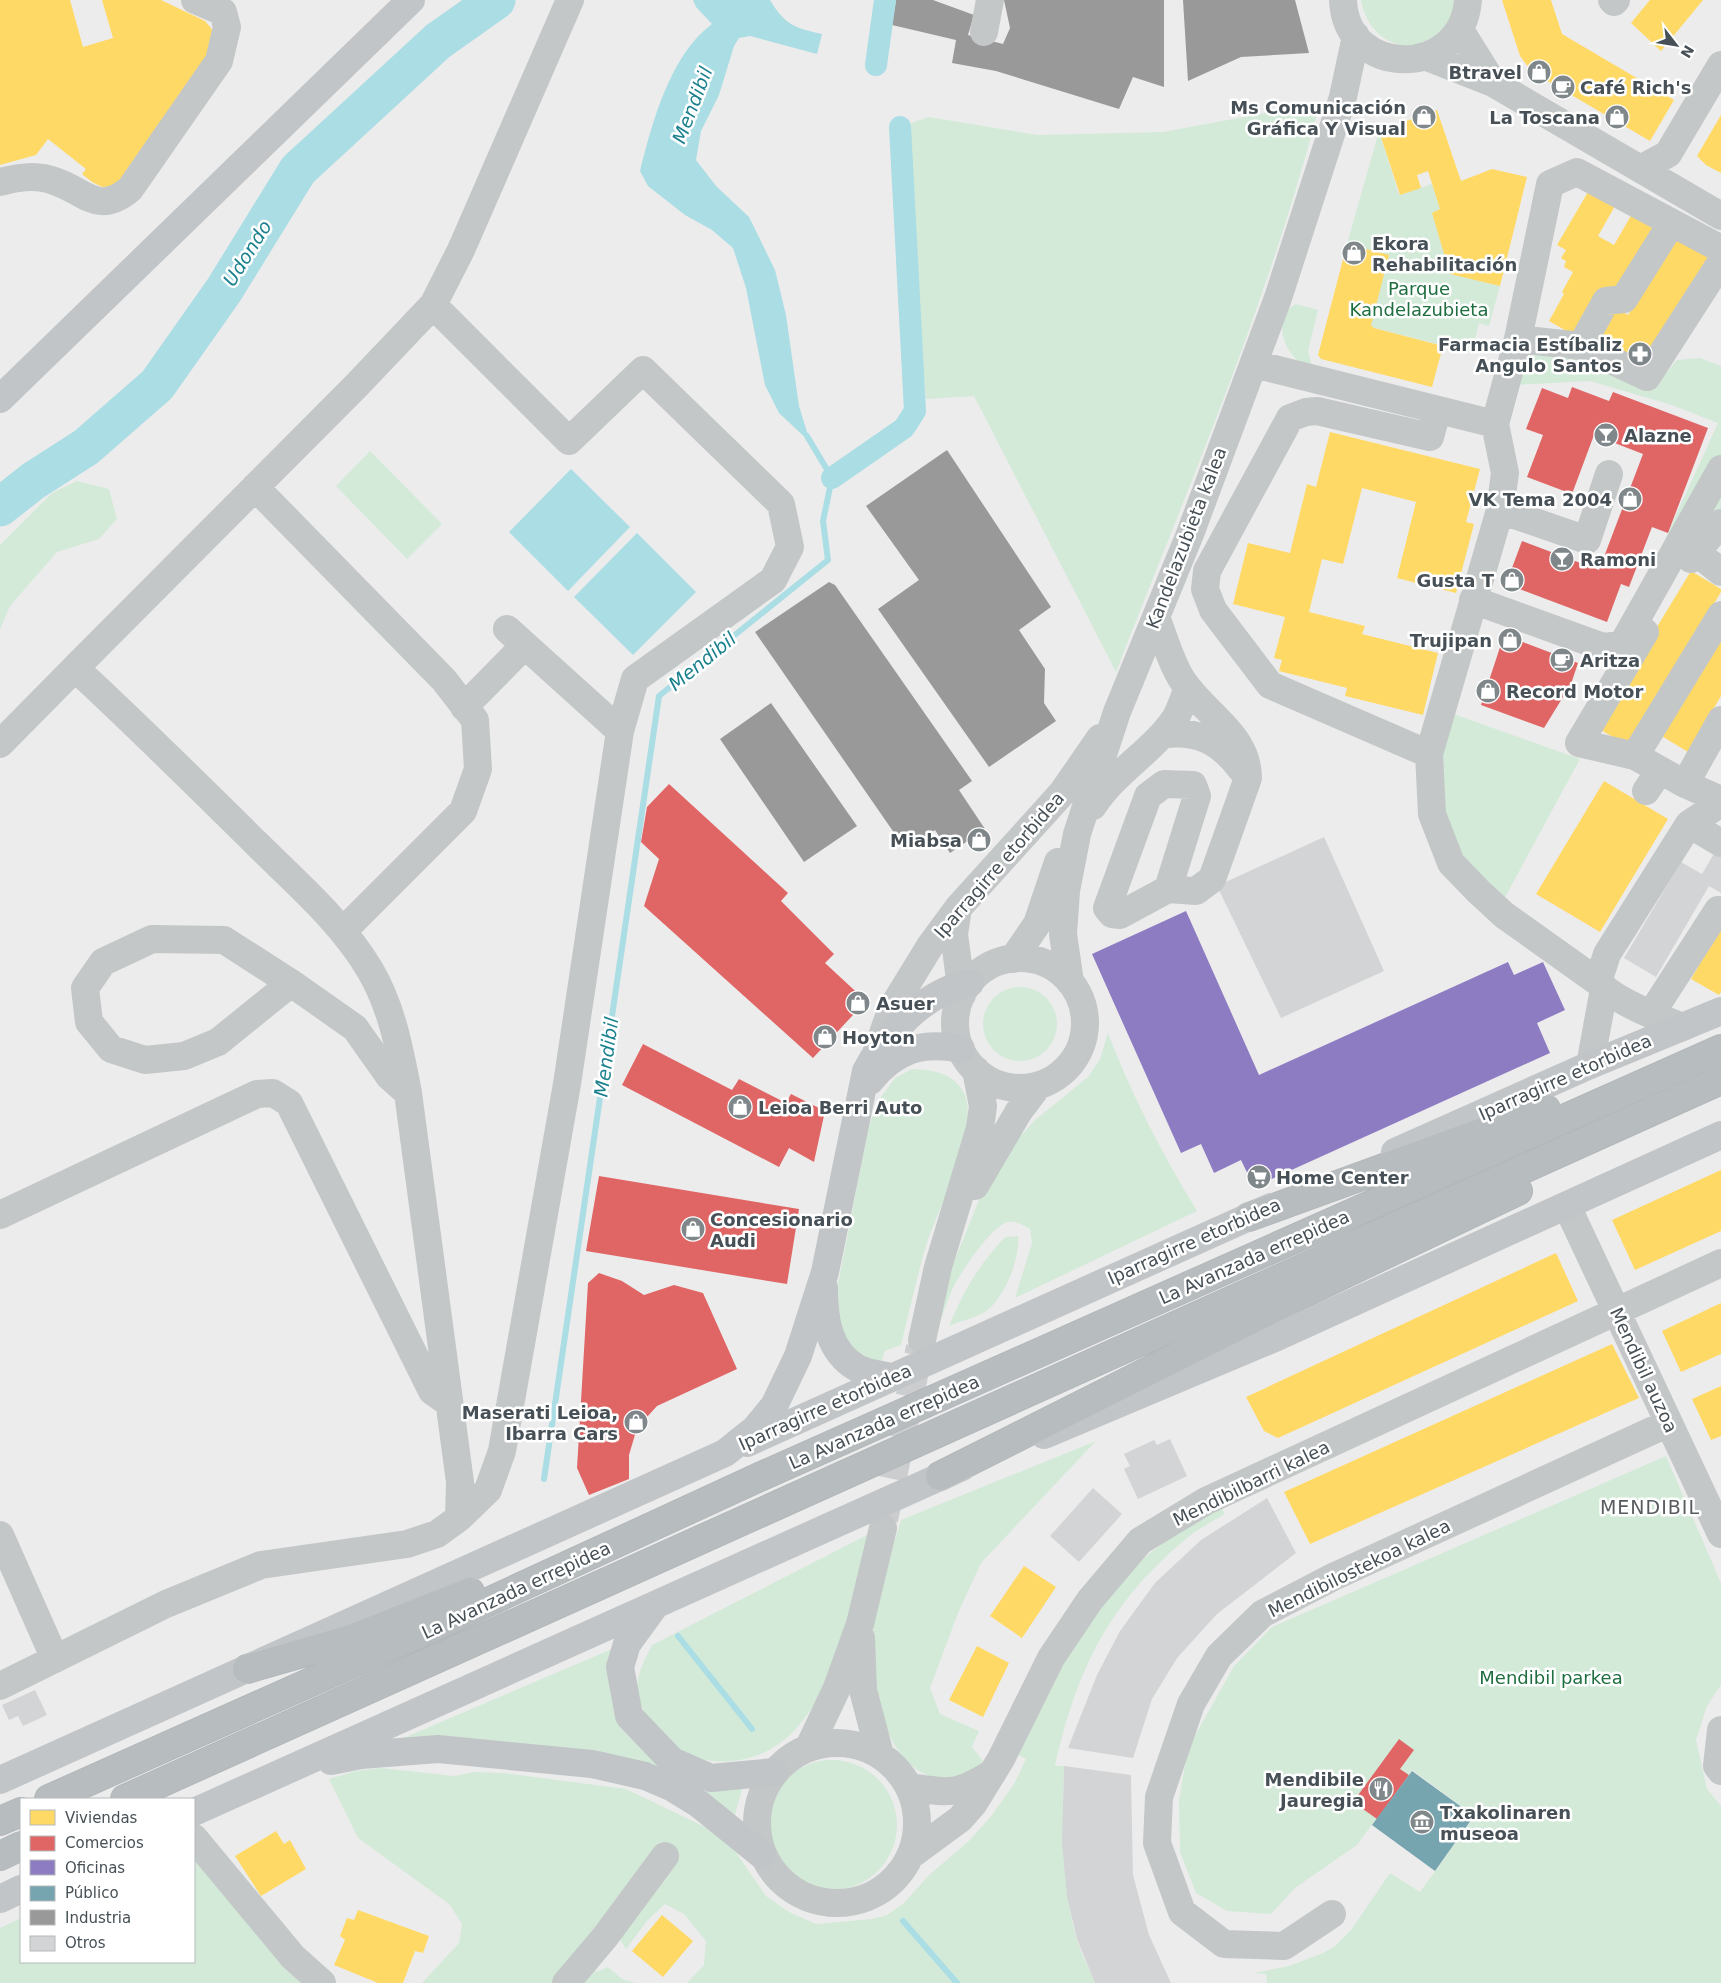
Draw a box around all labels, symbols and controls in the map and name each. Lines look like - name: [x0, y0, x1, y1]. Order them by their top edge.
- north arrow: [1651, 20, 1701, 70]
- text: N: [1677, 43, 1697, 61]
- shop icon: Btravel: [1526, 59, 1552, 85]
- place label: Btravel: [1449, 62, 1522, 83]
- water label: Mendibil: [667, 63, 717, 146]
- cafe icon: Café Rich's: [1550, 74, 1576, 100]
- place label: Café Rich's: [1580, 77, 1691, 98]
- place label: Ms Comunicación Gráfica Y Visual: [1230, 97, 1406, 139]
- shop icon: Ms Comunicación Gráfica Y Visual: [1411, 104, 1437, 130]
- shop icon: La Toscana: [1604, 104, 1630, 130]
- place label: La Toscana: [1489, 107, 1600, 128]
- water label: Udondo: [218, 216, 276, 290]
- place label: Ekora Rehabilitación: [1372, 233, 1517, 275]
- shop icon: Ekora Rehabilitación: [1341, 240, 1367, 266]
- park label: Parque Kandelazubieta: [1350, 278, 1488, 320]
- place label: Farmacia Estíbaliz Angulo Santos: [1438, 334, 1622, 376]
- pharmacy icon: Farmacia Estíbaliz Angulo Santos: [1627, 341, 1653, 367]
- bar icon: Alazne: [1593, 422, 1619, 448]
- place label: Alazne: [1624, 425, 1692, 446]
- street label: Kandelazubieta kalea: [1142, 444, 1230, 632]
- shop icon: VK Tema 2004: [1617, 486, 1643, 512]
- place label: VK Tema 2004: [1468, 489, 1612, 510]
- bar icon: Ramoni: [1549, 546, 1575, 572]
- place label: Ramoni: [1580, 549, 1656, 570]
- shop icon: Gusta T: [1499, 567, 1525, 593]
- place label: Gusta T: [1416, 570, 1495, 591]
- water label: Mendibil: [664, 627, 741, 695]
- shop icon: Trujipan: [1497, 627, 1523, 653]
- place label: Trujipan: [1410, 630, 1492, 651]
- cafe icon: Aritza: [1549, 647, 1575, 673]
- place label: Aritza: [1580, 650, 1640, 671]
- shop icon: Record Motor: [1475, 678, 1501, 704]
- place label: Record Motor: [1506, 681, 1643, 702]
- street label: Iparragirre etorbidea: [930, 788, 1068, 942]
- shop icon: Miabsa: [966, 827, 992, 853]
- place label: Miabsa: [890, 830, 962, 851]
- shop icon: Asuer: [845, 990, 871, 1016]
- place label: Asuer: [876, 993, 935, 1014]
- water label: Mendibil: [590, 1015, 623, 1098]
- shop icon: Hoyton: [812, 1024, 838, 1050]
- place label: Hoyton: [842, 1027, 915, 1048]
- street label: Iparragirre etorbidea: [1475, 1029, 1655, 1125]
- shop icon: Leioa Berri Auto: [727, 1094, 753, 1120]
- place label: Leioa Berri Auto: [758, 1097, 922, 1118]
- supermarket icon: Home Center: [1246, 1164, 1272, 1190]
- place label: Home Center: [1276, 1167, 1409, 1188]
- street label: Iparragirre etorbidea: [1104, 1193, 1284, 1289]
- street label: La Avanzada errepidea: [1156, 1206, 1352, 1308]
- place label: Concesionario Audi: [710, 1209, 853, 1251]
- shop icon: Concesionario Audi: [680, 1216, 706, 1242]
- street label: Mendibil auzoa: [1606, 1304, 1682, 1436]
- street label: Iparragirre etorbidea: [735, 1359, 915, 1455]
- street label: La Avanzada errepidea: [786, 1371, 982, 1473]
- place label: Maserati Leioa, Ibarra Cars: [462, 1402, 618, 1444]
- shop icon: Maserati Leioa, Ibarra Cars: [623, 1409, 649, 1435]
- street label: Mendibilbarri kalea: [1169, 1436, 1333, 1530]
- district label: MENDIBIL: [1600, 1496, 1700, 1518]
- street label: Mendibilostekoa kalea: [1264, 1515, 1454, 1621]
- street label: La Avanzada errepidea: [418, 1537, 614, 1643]
- park label: Mendibil parkea: [1479, 1667, 1623, 1688]
- place label: Mendibile Jauregia: [1265, 1769, 1364, 1811]
- restaurant icon: Mendibile Jauregia: [1368, 1776, 1394, 1802]
- legend: [20, 1798, 195, 1963]
- place label: Txakolinaren museoa: [1440, 1802, 1571, 1844]
- text: Viviendas: [65, 1809, 138, 1827]
- museum icon: Txakolinaren museoa: [1409, 1809, 1435, 1835]
- text: Comercios: [65, 1834, 144, 1852]
- text: Oficinas: [65, 1859, 125, 1877]
- text: Público: [65, 1884, 119, 1902]
- text: Industria: [65, 1909, 131, 1927]
- text: Otros: [65, 1934, 106, 1952]

